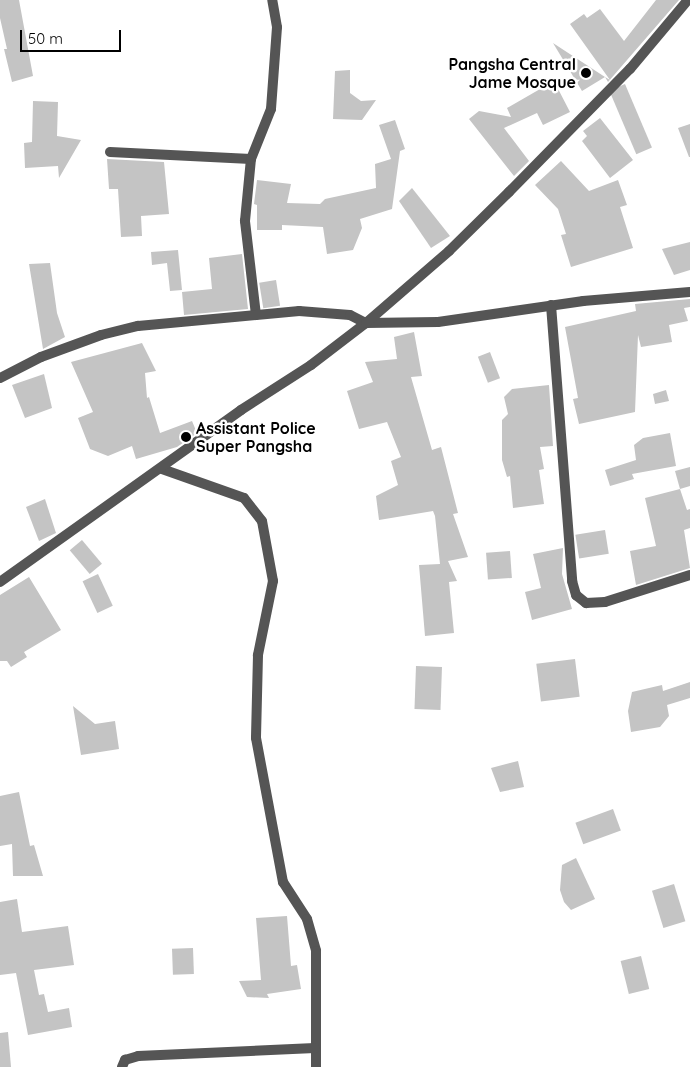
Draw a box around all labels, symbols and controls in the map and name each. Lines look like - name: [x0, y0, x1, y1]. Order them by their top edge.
- scale bar: [22, 20, 124, 52]
- text: 50 m: [28, 29, 63, 48]
- place label: Pangsha Central Jame Mosque: [449, 54, 576, 92]
- marker: Pangsha Central Jame Mosque: [580, 67, 592, 79]
- place label: Assistant Police Super Pangsha: [196, 418, 316, 456]
- marker: Assistant Police Super Pangsha: [180, 431, 192, 443]

